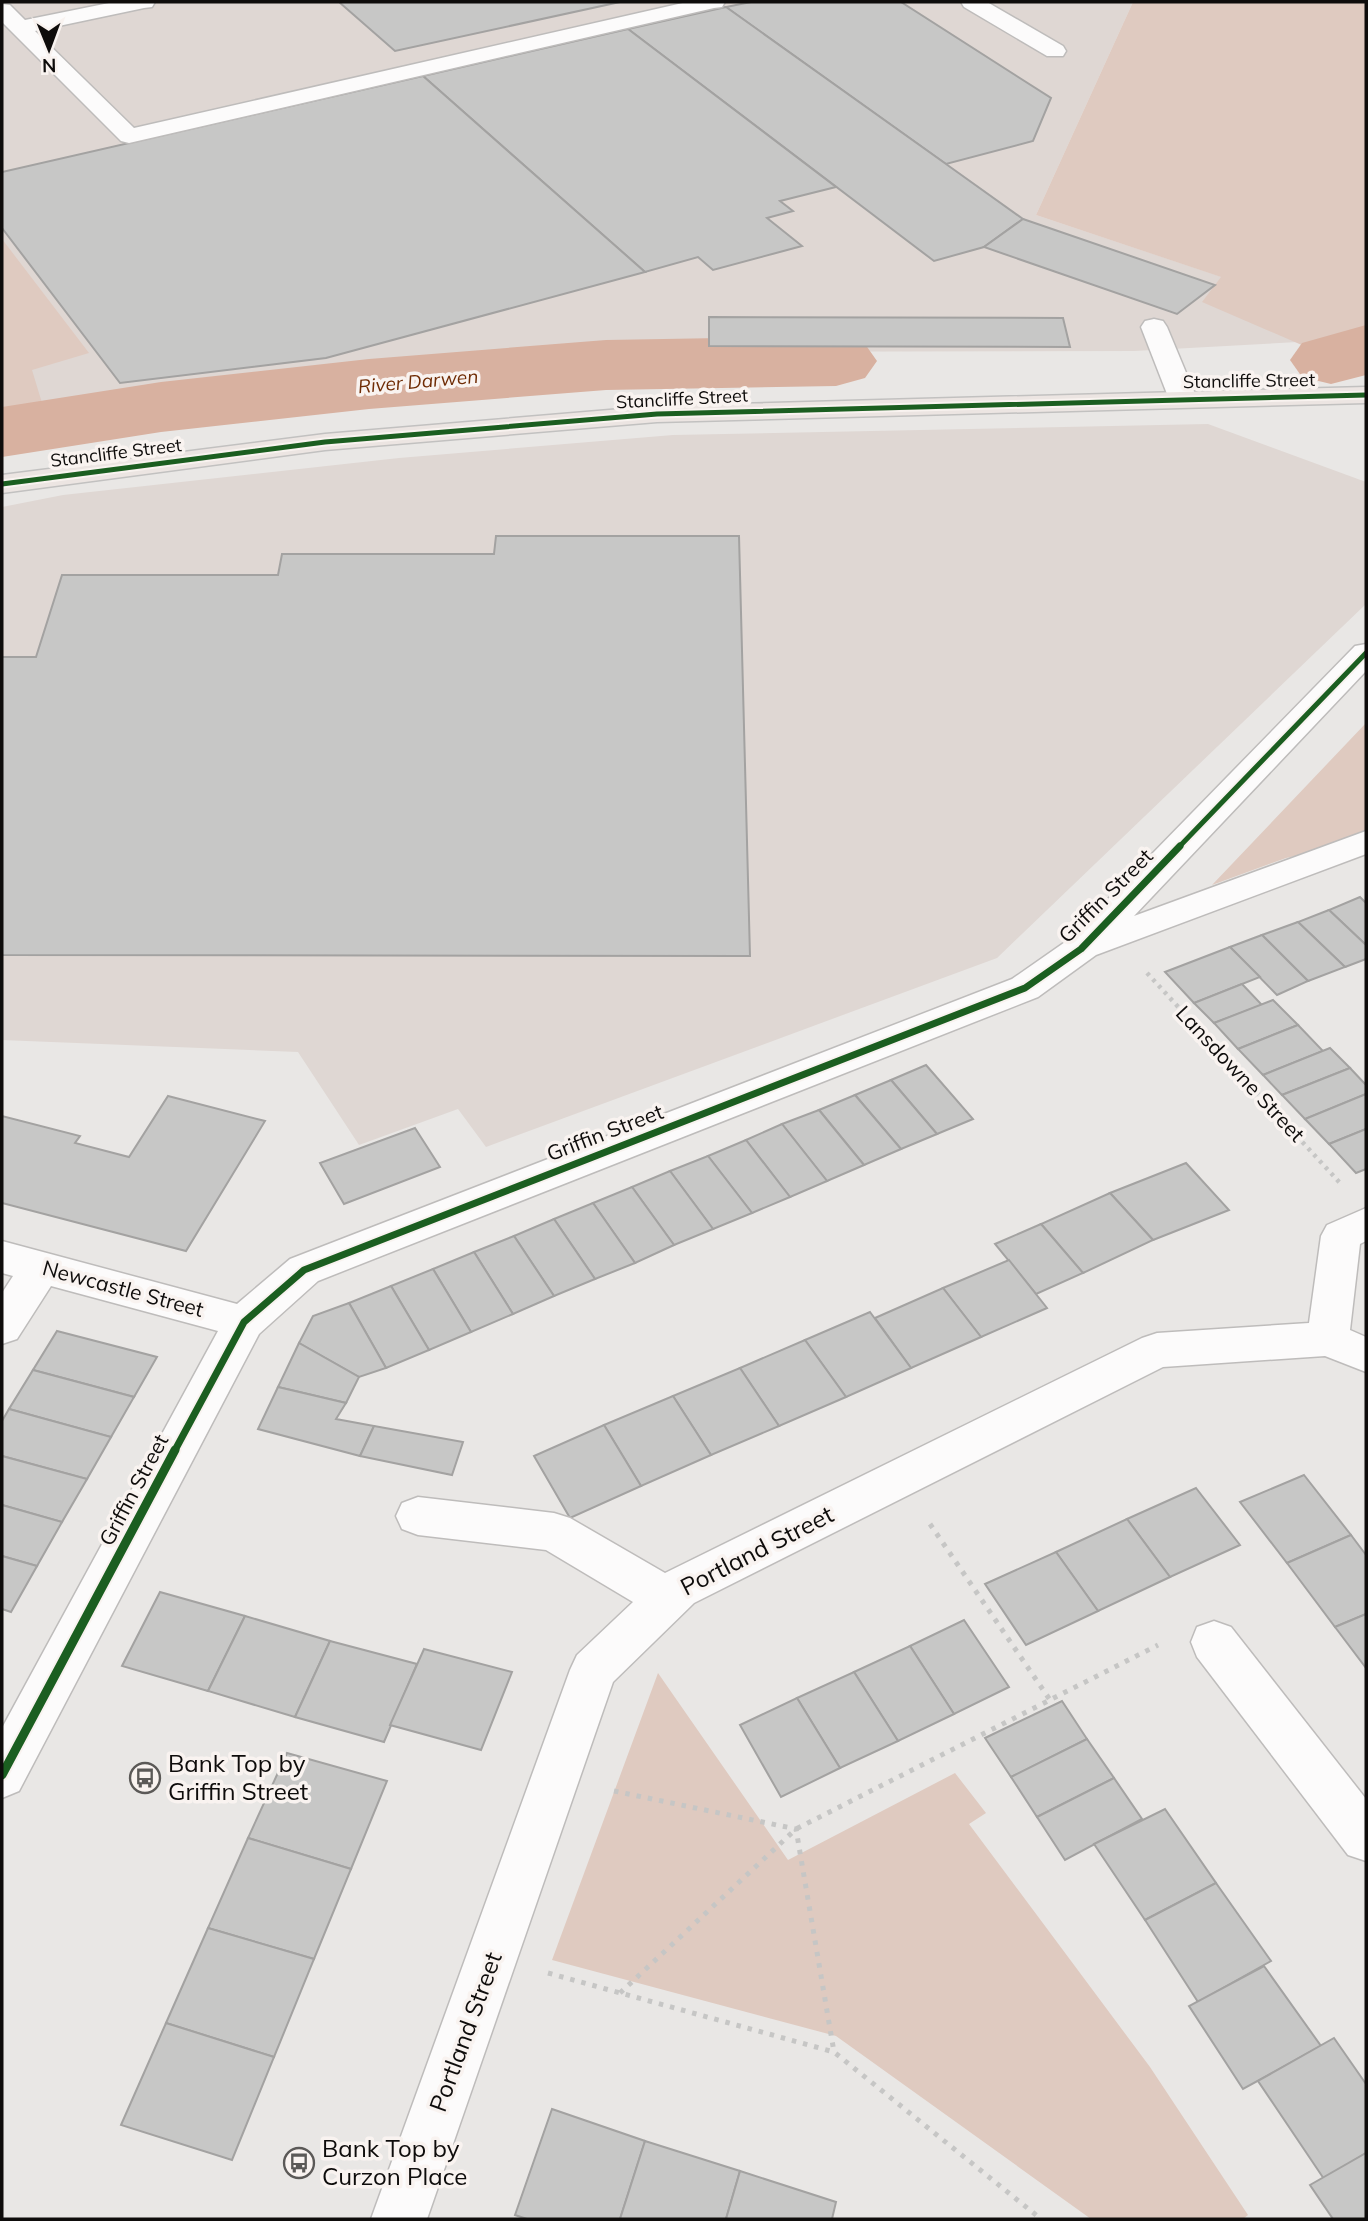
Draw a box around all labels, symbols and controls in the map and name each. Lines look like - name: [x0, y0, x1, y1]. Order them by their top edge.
- north arrow: [14, 14, 84, 84]
- text: N: [42, 54, 57, 78]
- water label: River Darwen: [357, 364, 479, 398]
- street label: Stancliffe Street: [1183, 368, 1315, 393]
- street label: Stancliffe Street: [615, 384, 749, 413]
- street label: Stancliffe Street: [49, 433, 183, 472]
- street label: Griffin Street: [1053, 843, 1158, 948]
- street label: Lansdowne Street: [1171, 1000, 1311, 1147]
- street label: Griffin Street: [543, 1098, 667, 1166]
- street label: Newcastle Street: [40, 1254, 207, 1322]
- street label: Griffin Street: [93, 1429, 173, 1550]
- street label: Portland Street: [675, 1499, 838, 1602]
- place label: Bank Top by Griffin Street: [168, 1748, 308, 1806]
- bus stop icon: Bank Top by Griffin Street: [128, 1761, 162, 1795]
- street label: Portland Street: [422, 1948, 508, 2116]
- place label: Bank Top by Curzon Place: [322, 2133, 467, 2191]
- bus stop icon: Bank Top by Curzon Place: [282, 2146, 316, 2180]

